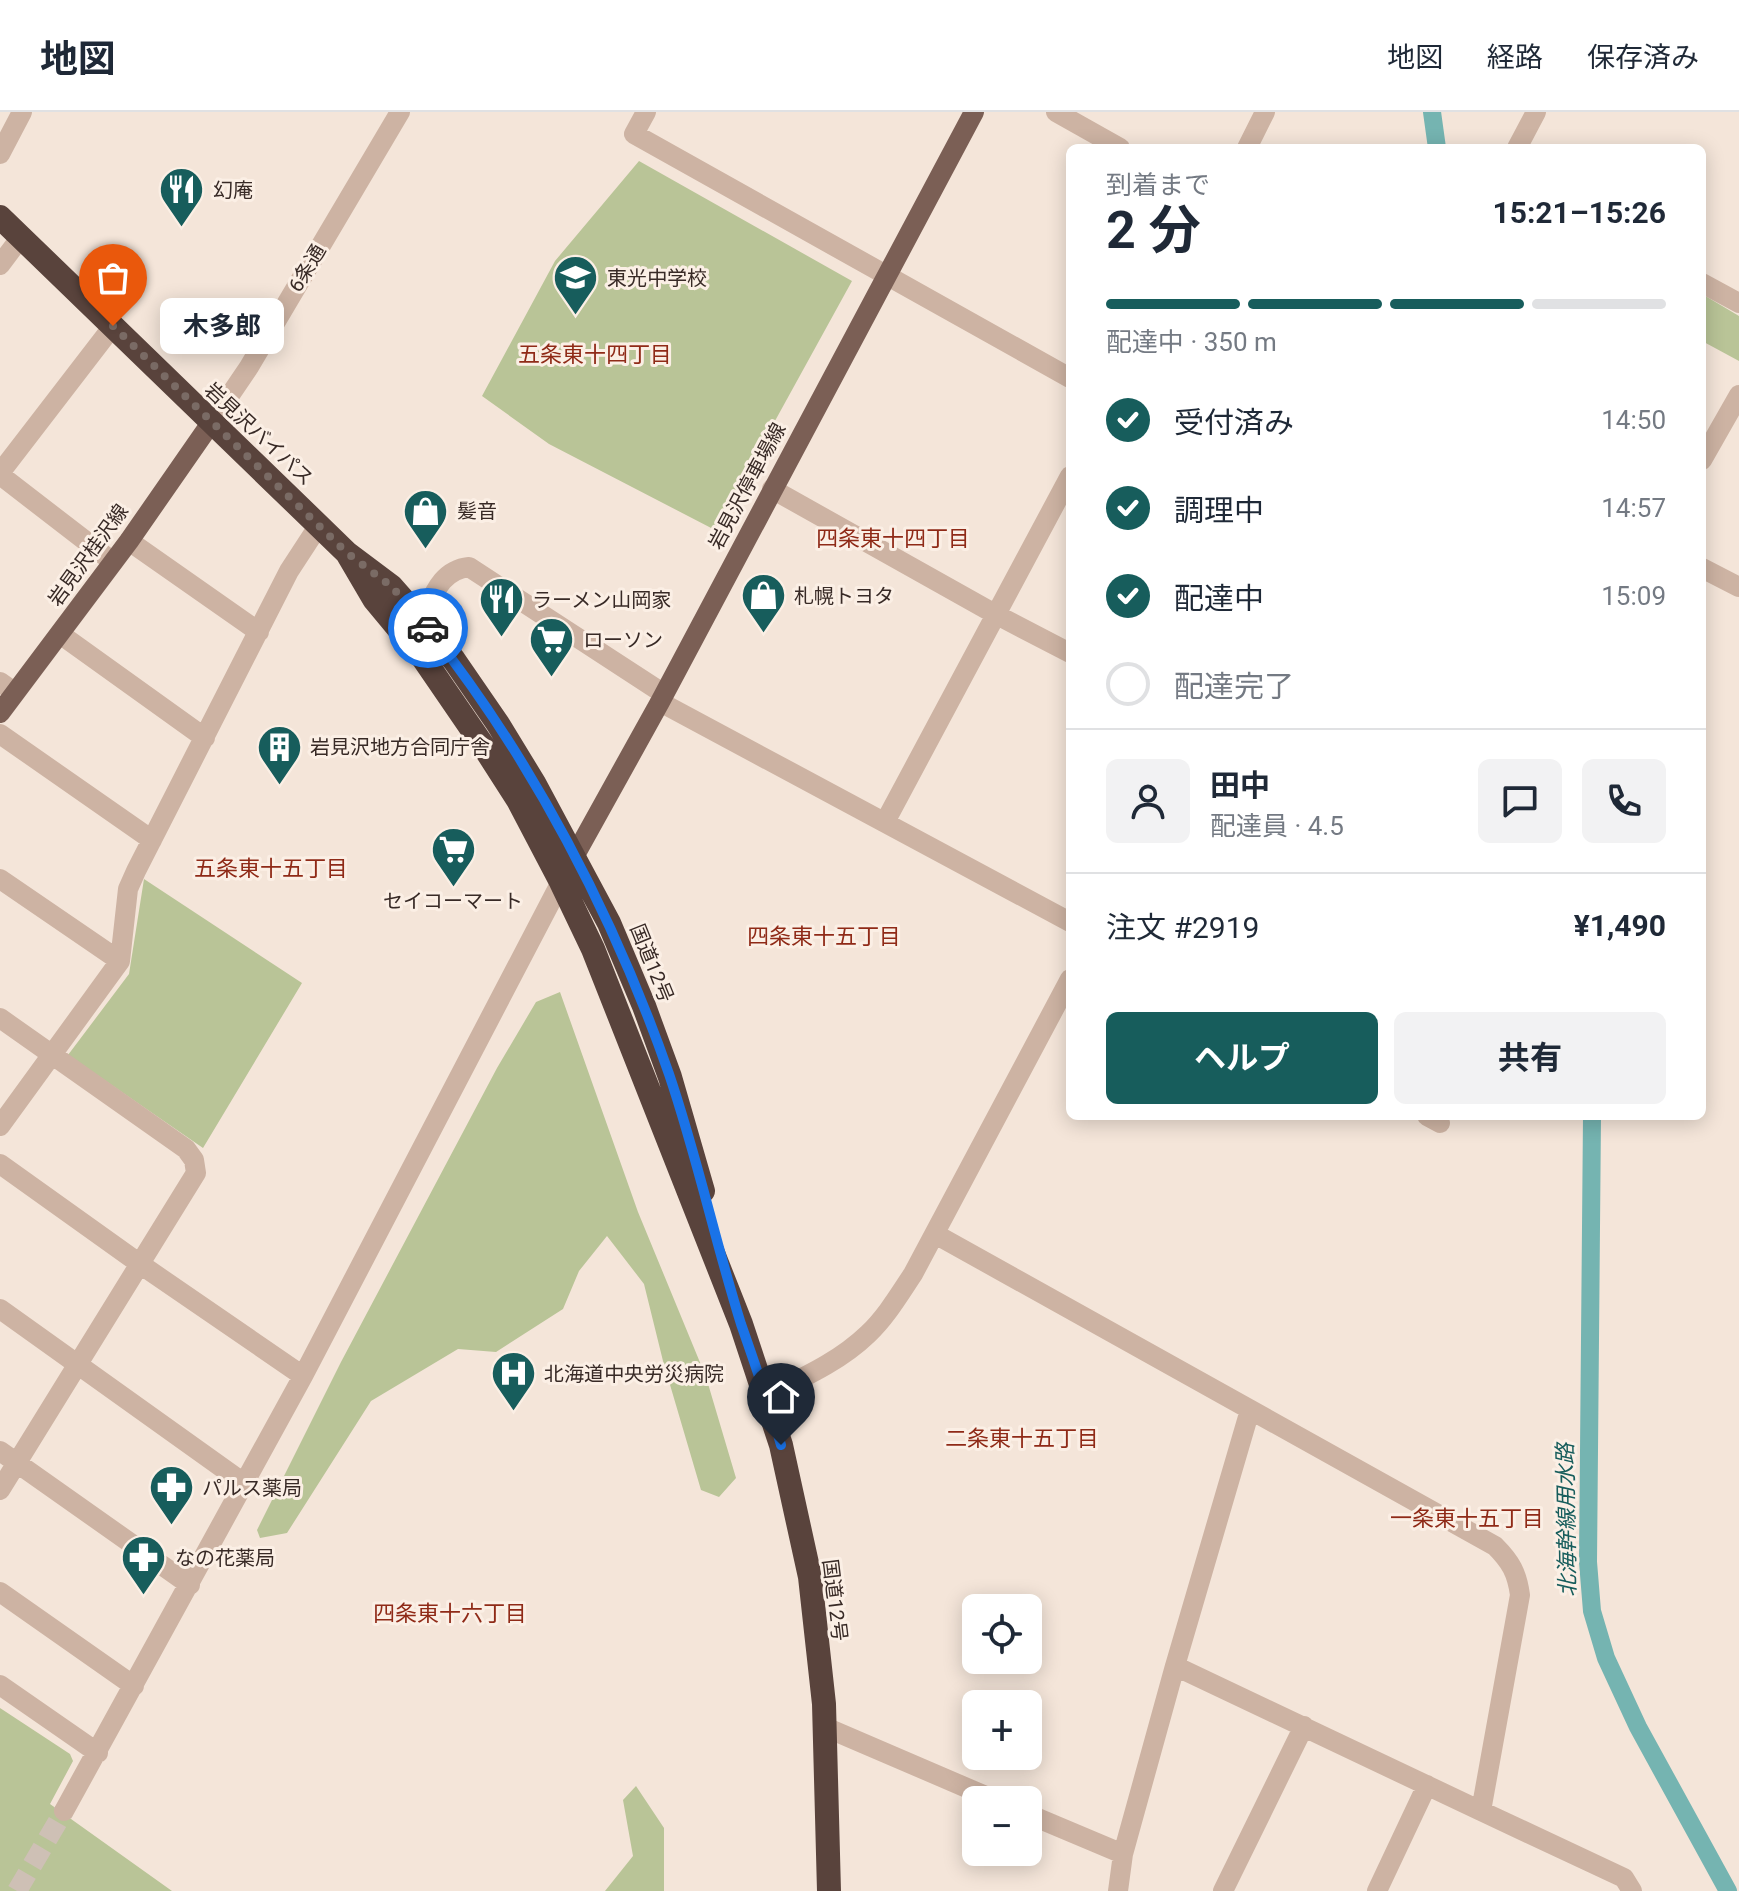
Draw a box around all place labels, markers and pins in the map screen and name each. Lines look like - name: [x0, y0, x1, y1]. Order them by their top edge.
- restaurant icon: 幻庵: [158, 166, 206, 229]
- place label: 幻庵: [213, 178, 253, 202]
- pin: [79, 244, 147, 326]
- school or university icon: 東光中学校: [552, 254, 600, 317]
- place label: 東光中学校: [607, 266, 707, 290]
- callout: 木多郎: [161, 298, 285, 354]
- shop icon: 髪音: [402, 487, 450, 550]
- place label: 髪音: [457, 499, 497, 523]
- shop icon: 札幌トヨタ: [739, 572, 787, 635]
- restaurant icon: ラーメン山岡家: [477, 576, 525, 639]
- place label: 札幌トヨタ: [794, 584, 894, 608]
- place label: ラーメン山岡家: [532, 588, 671, 612]
- supermarket icon: ローソン: [528, 616, 576, 679]
- place label: ローソン: [583, 628, 663, 652]
- building icon: 岩見沢地方合同庁舎: [255, 723, 303, 786]
- place label: 岩見沢地方合同庁舎: [310, 735, 490, 759]
- supermarket icon: セイコーマート: [429, 825, 477, 888]
- place label: セイコーマート: [383, 889, 523, 913]
- hospital icon: 北海道中央労災病院: [489, 1350, 537, 1413]
- place label: 北海道中央労災病院: [544, 1362, 724, 1386]
- pin: [747, 1363, 815, 1445]
- pharmacy icon: パルス薬局: [147, 1464, 195, 1527]
- place label: パルス薬局: [202, 1476, 302, 1500]
- pharmacy icon: なの花薬局: [120, 1534, 168, 1597]
- place label: なの花薬局: [175, 1546, 275, 1570]

